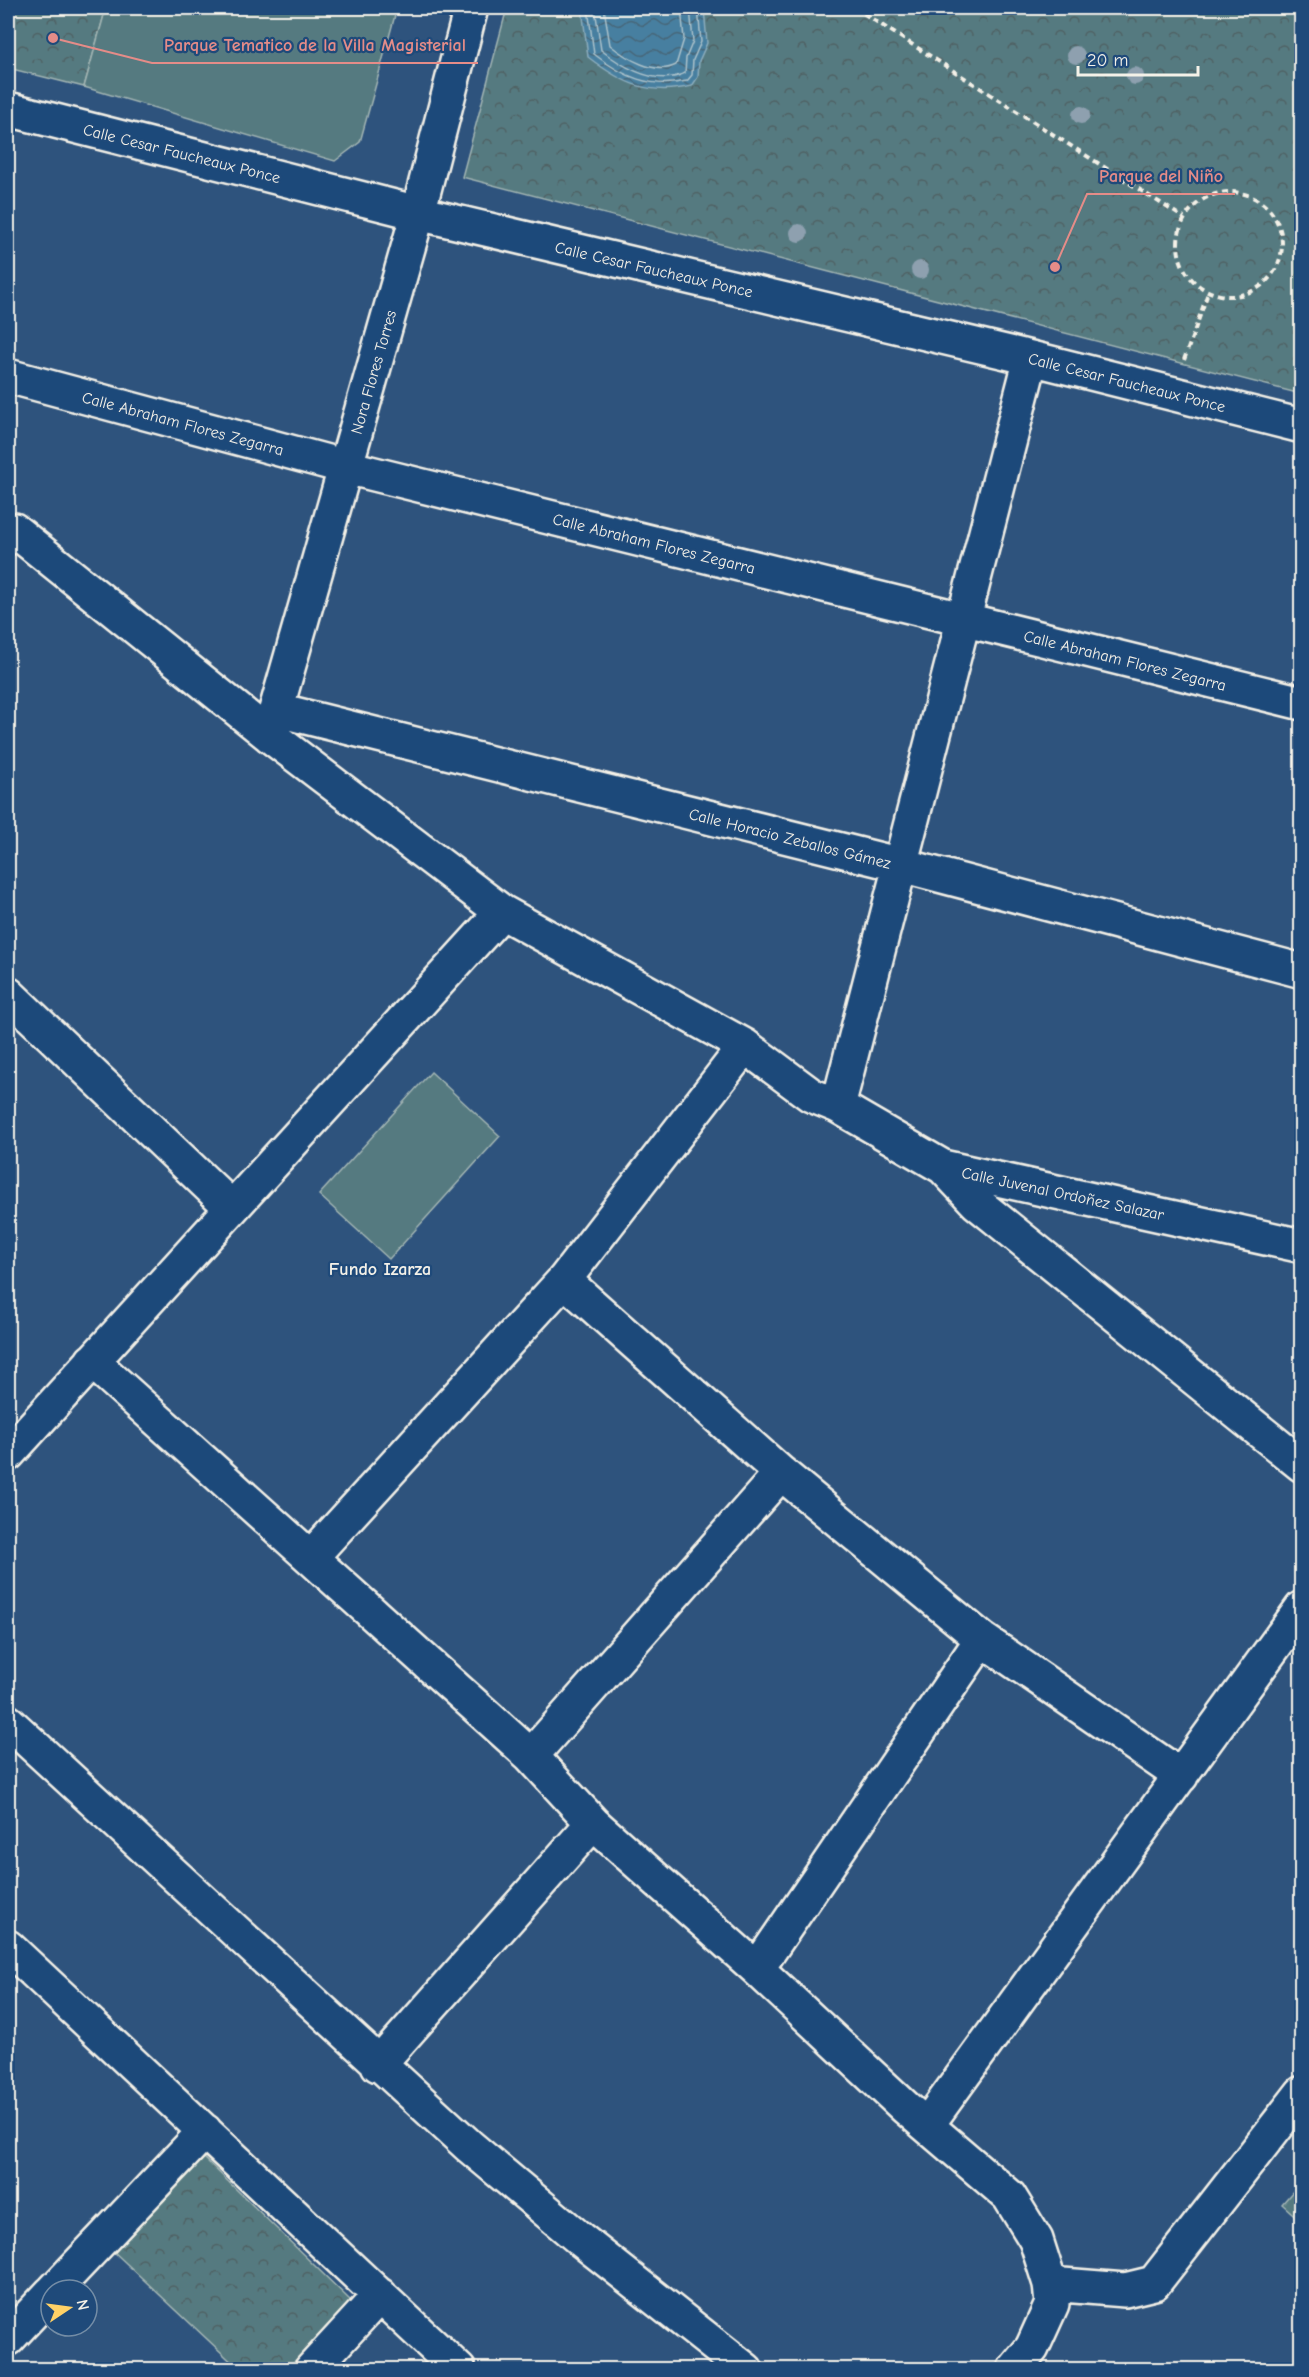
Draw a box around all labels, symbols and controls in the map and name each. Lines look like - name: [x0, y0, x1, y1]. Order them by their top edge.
- callout: Parque Tematico de la Villa Magisterial: [152, 27, 478, 63]
- text: Parque Tematico de la Villa Magisterial: [164, 35, 466, 56]
- scale bar: [1078, 39, 1198, 77]
- text: 20 m: [1087, 50, 1128, 71]
- street label: Calle Cesar Faucheaux Ponce: [81, 121, 282, 187]
- callout: Parque del Niño: [1087, 158, 1235, 194]
- text: Parque del Niño: [1099, 166, 1223, 187]
- street label: Calle Cesar Faucheaux Ponce: [553, 238, 754, 302]
- street label: Nora Flores Torres: [348, 308, 400, 436]
- street label: Calle Cesar Faucheaux Ponce: [1026, 350, 1227, 416]
- street label: Calle Abraham Flores Zegarra: [80, 388, 286, 460]
- street label: Calle Abraham Flores Zegarra: [551, 510, 757, 578]
- street label: Calle Abraham Flores Zegarra: [1022, 627, 1228, 695]
- street label: Calle Horacio Zeballos Gámez: [687, 805, 893, 873]
- street label: Calle Juvenal Ordoñez Salazar: [960, 1164, 1166, 1224]
- district label: Fundo Izarza: [329, 1259, 431, 1280]
- north arrow: [39, 2278, 99, 2338]
- text: N: [73, 2298, 93, 2312]

